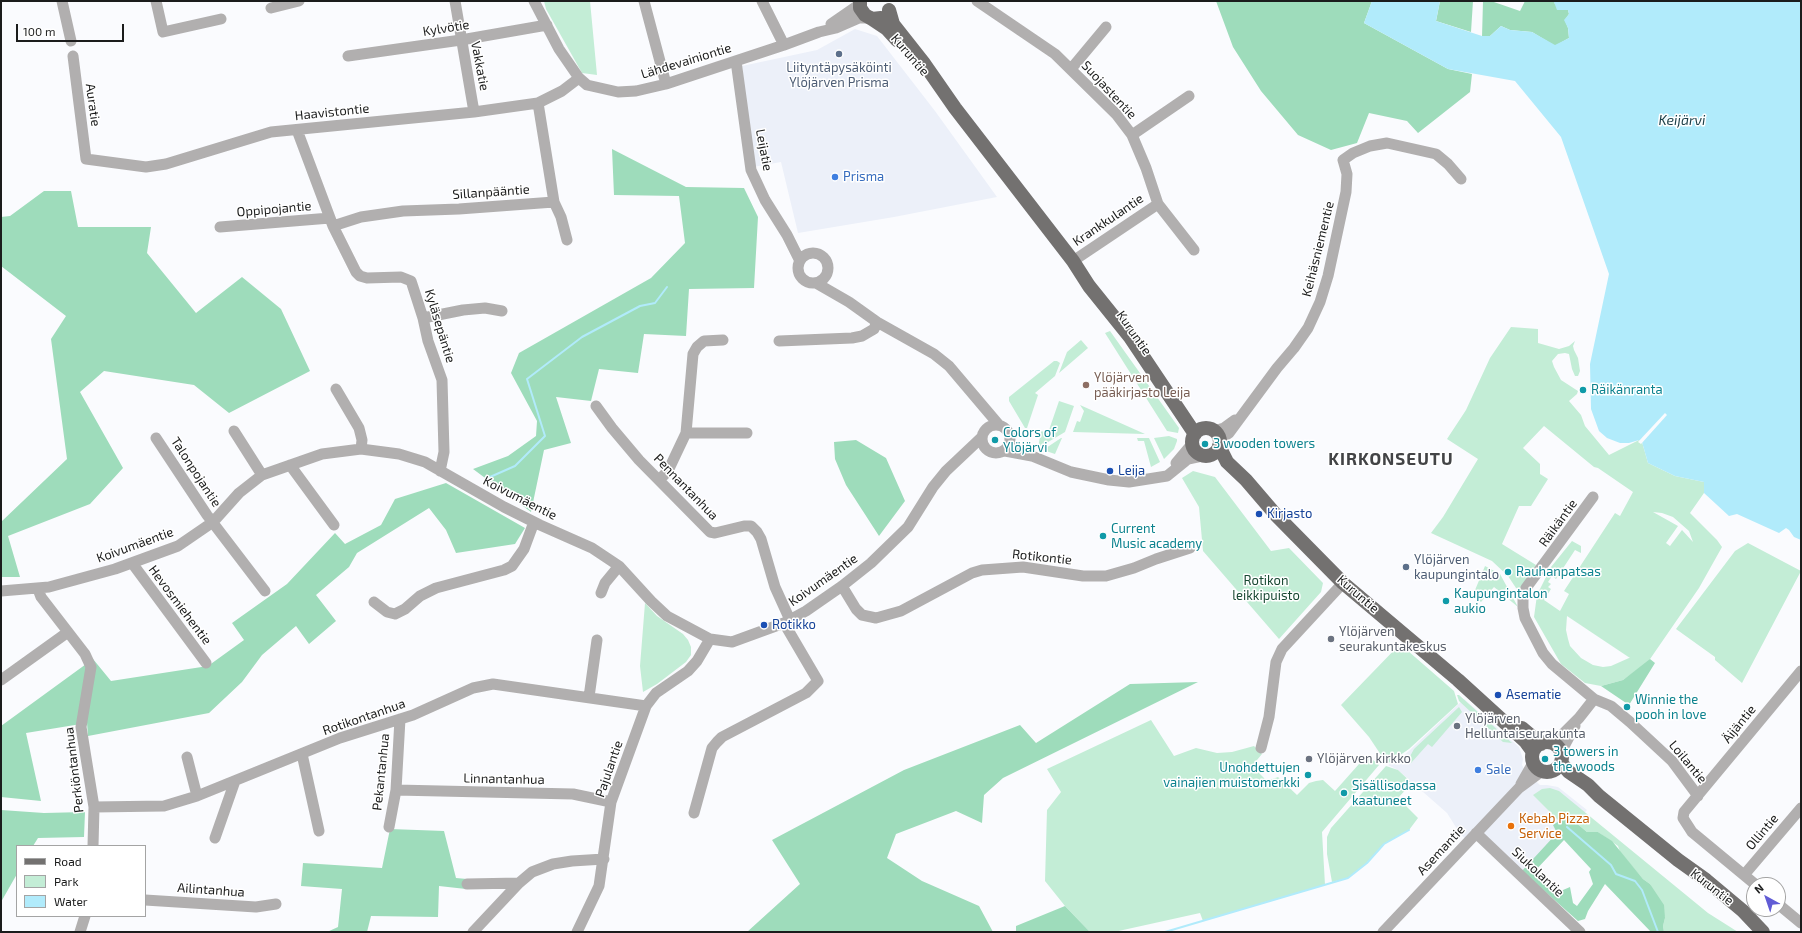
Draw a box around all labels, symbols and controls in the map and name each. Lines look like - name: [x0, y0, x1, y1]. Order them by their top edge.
- scale bar: [18, 16, 126, 42]
- street label: Kylvötie: [422, 17, 470, 39]
- text: 100 m: [23, 24, 55, 38]
- street label: Kuruntie: [888, 31, 932, 79]
- street label: Vakkatie: [468, 40, 492, 92]
- street label: Lähdevainiontie: [639, 40, 733, 82]
- marker: Liityntäpysäköinti Ylöjärven Prisma: [834, 49, 844, 59]
- street label: Suojastentie: [1078, 58, 1140, 122]
- place label: Liityntäpysäköinti Ylöjärven Prisma: [786, 60, 892, 91]
- street label: Auratie: [82, 83, 104, 127]
- street label: Haavistontie: [294, 100, 370, 124]
- water label: Keijärvi: [1659, 112, 1705, 128]
- street label: Leijatie: [752, 128, 776, 172]
- place label: Prisma: [843, 169, 884, 185]
- marker: Prisma: [830, 172, 840, 182]
- street label: Sillanpääntie: [452, 182, 530, 202]
- street label: Krankkulantie: [1070, 191, 1146, 249]
- street label: Oppipojantie: [236, 198, 312, 220]
- street label: Keihäsniementie: [1299, 200, 1337, 298]
- street label: Kyläsepäntie: [421, 287, 459, 365]
- street label: Kuruntie: [1113, 308, 1155, 358]
- place label: Ylöjärven pääkirjasto Leija: [1094, 370, 1190, 401]
- marker: Ylöjärven pääkirjasto Leija: [1081, 380, 1091, 390]
- place label: Räikänranta: [1591, 382, 1663, 398]
- marker: Räikänranta: [1578, 385, 1588, 395]
- place label: Colors of Ylöjärvi: [1003, 425, 1056, 456]
- street label: Talonpojantie: [168, 434, 224, 510]
- marker: Colors of Ylöjärvi: [990, 435, 1000, 445]
- place label: 3 wooden towers: [1213, 436, 1315, 452]
- marker: 3 wooden towers: [1200, 439, 1210, 449]
- district label: KIRKONSEUTU: [1328, 449, 1454, 469]
- street label: Pennantanhua: [650, 451, 722, 523]
- place label: Leija: [1118, 463, 1145, 479]
- marker: Leija: [1105, 466, 1115, 476]
- street label: Koivumäentie: [481, 473, 559, 523]
- street label: Räikäntie: [1536, 496, 1580, 550]
- place label: Kirjasto: [1267, 506, 1312, 522]
- marker: Kirjasto: [1254, 509, 1264, 519]
- place label: Current Music academy: [1111, 521, 1202, 552]
- street label: Koivumäentie: [94, 524, 176, 566]
- marker: Current Music academy: [1098, 531, 1108, 541]
- street label: Rotikontie: [1011, 546, 1073, 568]
- street label: Koivumäentie: [785, 550, 861, 610]
- place label: Ylöjärven kaupungintalo: [1414, 552, 1499, 583]
- street label: Hevosmiehentie: [145, 562, 215, 648]
- marker: Ylöjärven kaupungintalo: [1401, 562, 1411, 572]
- place label: Rauhanpatsas: [1516, 564, 1601, 580]
- marker: Rauhanpatsas: [1503, 567, 1513, 577]
- street label: Kuruntie: [1334, 572, 1382, 616]
- park label: Rotikon leikkipuisto: [1232, 573, 1300, 604]
- place label: Kaupungintalon aukio: [1454, 586, 1548, 617]
- marker: Kaupungintalon aukio: [1441, 596, 1451, 606]
- place label: Rotikko: [772, 617, 816, 633]
- marker: Rotikko: [759, 620, 769, 630]
- place label: Ylöjärven seurakuntakeskus: [1339, 624, 1447, 655]
- marker: Ylöjärven seurakuntakeskus: [1326, 634, 1336, 644]
- place label: Asematie: [1506, 687, 1561, 703]
- marker: Asematie: [1493, 690, 1503, 700]
- place label: Winnie the pooh in love: [1635, 692, 1706, 723]
- street label: Rotikontanhua: [321, 696, 407, 738]
- marker: Winnie the pooh in love: [1622, 702, 1632, 712]
- street label: Äijäntie: [1719, 702, 1759, 746]
- place label: Ylöjärven Helluntaiseurakunta: [1465, 711, 1586, 742]
- marker: Ylöjärven Helluntaiseurakunta: [1452, 721, 1462, 731]
- street label: Perkiöntanhua: [61, 726, 87, 814]
- street label: Pekantanhua: [369, 733, 393, 811]
- street label: Loilantie: [1666, 737, 1710, 787]
- street label: Pajulantie: [592, 739, 626, 799]
- place label: 3 towers in the woods: [1553, 744, 1619, 775]
- place label: Ylöjärven kirkko: [1317, 751, 1411, 767]
- marker: Ylöjärven kirkko: [1304, 754, 1314, 764]
- marker: 3 towers in the woods: [1540, 754, 1550, 764]
- place label: Unohdettujen vainajien muistomerkki: [1163, 760, 1300, 791]
- place label: Sale: [1486, 762, 1511, 778]
- marker: Sale: [1473, 765, 1483, 775]
- street label: Linnantanhua: [463, 770, 545, 788]
- marker: Unohdettujen vainajien muistomerkki: [1303, 770, 1313, 780]
- place label: Sisällisodassa kaatuneet: [1352, 778, 1436, 809]
- marker: Sisällisodassa kaatuneet: [1339, 788, 1349, 798]
- place label: Kebab Pizza Service: [1519, 811, 1590, 842]
- street label: Ollintie: [1742, 811, 1782, 853]
- marker: Kebab Pizza Service: [1506, 821, 1516, 831]
- street label: Asemantie: [1414, 822, 1468, 878]
- street label: Siukolantie: [1509, 844, 1567, 900]
- legend: [16, 845, 146, 917]
- text: Road: [54, 854, 82, 868]
- street label: Kuruntie: [1687, 865, 1737, 909]
- text: Park: [54, 874, 79, 888]
- north arrow: [1746, 877, 1786, 917]
- street label: Ailintanhua: [177, 880, 245, 900]
- text: N: [1751, 881, 1766, 896]
- text: Water: [54, 894, 88, 908]

